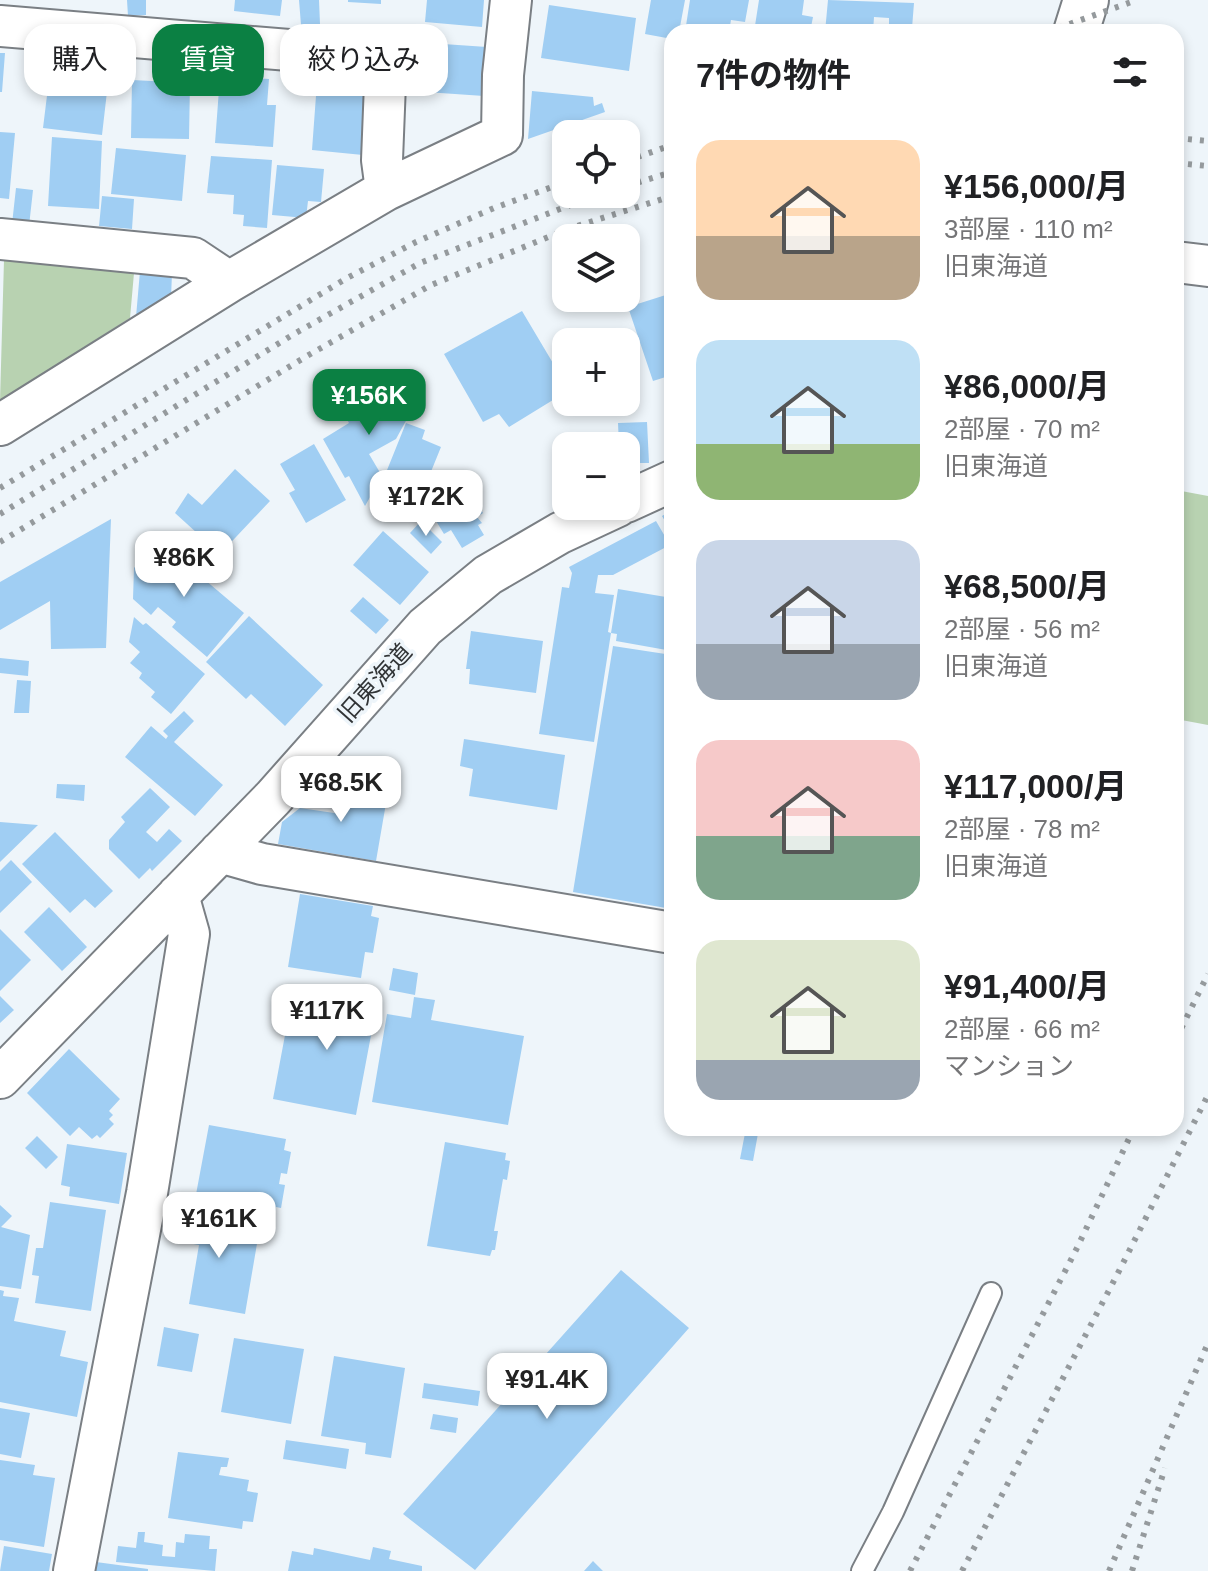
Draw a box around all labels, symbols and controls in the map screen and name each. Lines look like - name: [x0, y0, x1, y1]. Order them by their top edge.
- chip: 購入: [24, 24, 136, 96]
- chip: 賃貸: [152, 24, 264, 96]
- chip: 絞り込み: [280, 24, 448, 96]
- icon: filters: [1108, 50, 1152, 94]
- text: 7件の物件: [696, 56, 851, 94]
- map controls: [552, 120, 640, 520]
- button: locate: [552, 120, 640, 208]
- text: ¥156,000/月: [944, 167, 1129, 205]
- icon: home: [760, 172, 856, 268]
- text: 3部屋 · 110 m²: [944, 214, 1113, 244]
- button: layers: [552, 224, 640, 312]
- text: 旧東海道: [944, 251, 1048, 281]
- button: +: [552, 328, 640, 416]
- text: ¥86,000/月: [944, 367, 1110, 405]
- pin: ¥156K: [313, 369, 425, 437]
- icon: home: [760, 372, 856, 468]
- text: ¥156K: [331, 380, 407, 410]
- text: 2部屋 · 70 m²: [944, 414, 1100, 444]
- button: −: [552, 432, 640, 520]
- text: 旧東海道: [944, 451, 1048, 481]
- pin: ¥172K: [370, 470, 482, 538]
- text: ¥172K: [388, 481, 464, 511]
- pin: ¥86K: [137, 531, 231, 599]
- text: ¥86K: [153, 542, 215, 572]
- text: ¥68,500/月: [944, 567, 1110, 605]
- icon: home: [760, 572, 856, 668]
- text: 2部屋 · 56 m²: [944, 614, 1100, 644]
- street label: 旧東海道: [332, 638, 417, 727]
- text: 旧東海道: [944, 651, 1048, 681]
- pin: ¥68.5K: [276, 756, 406, 824]
- text: ¥68.5K: [299, 767, 383, 797]
- text: ¥117,000/月: [944, 767, 1127, 805]
- icon: home: [760, 772, 856, 868]
- text: 2部屋 · 78 m²: [944, 814, 1100, 844]
- text: 旧東海道: [944, 851, 1048, 881]
- text: ¥91,400/月: [944, 967, 1110, 1005]
- icon: home: [760, 972, 856, 1068]
- pin: ¥117K: [271, 984, 383, 1052]
- text: ¥117K: [289, 995, 365, 1025]
- text: 2部屋 · 66 m²: [944, 1014, 1100, 1044]
- text: マンション: [944, 1051, 1074, 1081]
- pin: ¥161K: [163, 1192, 275, 1260]
- text: ¥161K: [181, 1203, 257, 1233]
- pin: ¥91.4K: [482, 1353, 612, 1421]
- text: ¥91.4K: [505, 1364, 589, 1394]

